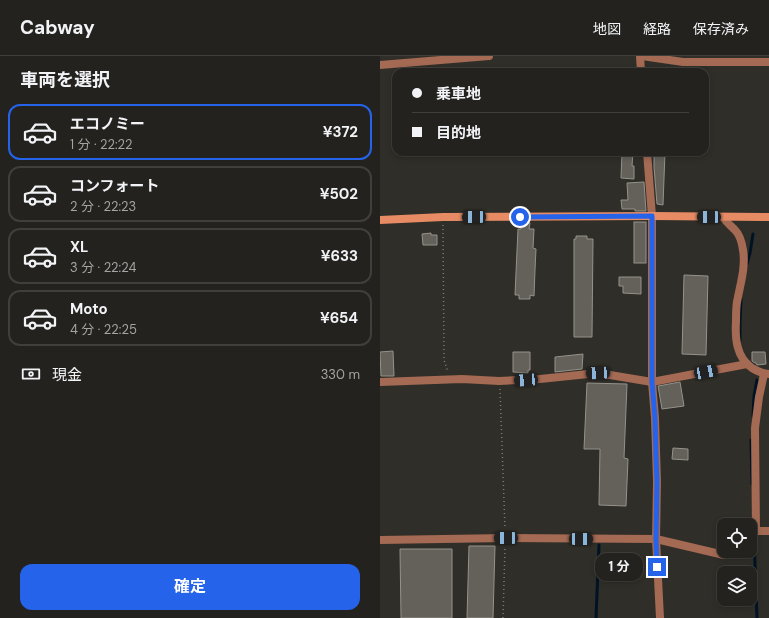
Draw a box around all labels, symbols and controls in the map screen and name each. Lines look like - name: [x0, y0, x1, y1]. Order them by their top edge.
- text: Cabway: [20, 15, 95, 40]
- text: 地図: [593, 20, 621, 38]
- text: 経路: [643, 20, 671, 38]
- text: 保存済み: [693, 20, 749, 38]
- text: 車両を選択: [20, 68, 110, 92]
- text: 乗車地: [436, 84, 481, 104]
- icon: car: [22, 114, 58, 150]
- text: エコノミー: [70, 114, 145, 134]
- text: ¥372: [323, 122, 358, 142]
- text: 目的地: [436, 123, 481, 143]
- text: 1 分 · 22:22: [70, 136, 133, 153]
- icon: car: [22, 176, 58, 212]
- text: コンフォート: [70, 176, 160, 196]
- text: ¥502: [320, 184, 358, 204]
- text: 2 分 · 22:23: [70, 198, 136, 215]
- route start: [511, 208, 529, 226]
- car: [462, 211, 486, 223]
- car: [697, 211, 721, 223]
- text: XL: [70, 237, 88, 257]
- icon: car: [22, 238, 58, 274]
- text: ¥633: [321, 246, 358, 266]
- text: 3 分 · 22:24: [70, 259, 136, 276]
- text: Moto: [70, 299, 108, 319]
- icon: car: [22, 300, 58, 336]
- text: ¥654: [320, 308, 358, 328]
- text: 4 分 · 22:25: [70, 321, 137, 338]
- icon: cash: [20, 363, 42, 385]
- car: [693, 364, 719, 380]
- text: 現金: [52, 365, 82, 385]
- text: 330 m: [321, 366, 360, 383]
- car: [586, 366, 610, 380]
- car: [514, 373, 538, 387]
- map controls: [717, 518, 757, 606]
- button: locate: [717, 518, 757, 558]
- car: [494, 532, 518, 544]
- car: [569, 533, 593, 545]
- callout: 1 分: [595, 553, 643, 581]
- text: 1 分: [609, 558, 629, 575]
- route end: [648, 558, 666, 576]
- button: 確定: [20, 564, 360, 610]
- button: layers: [717, 566, 757, 606]

